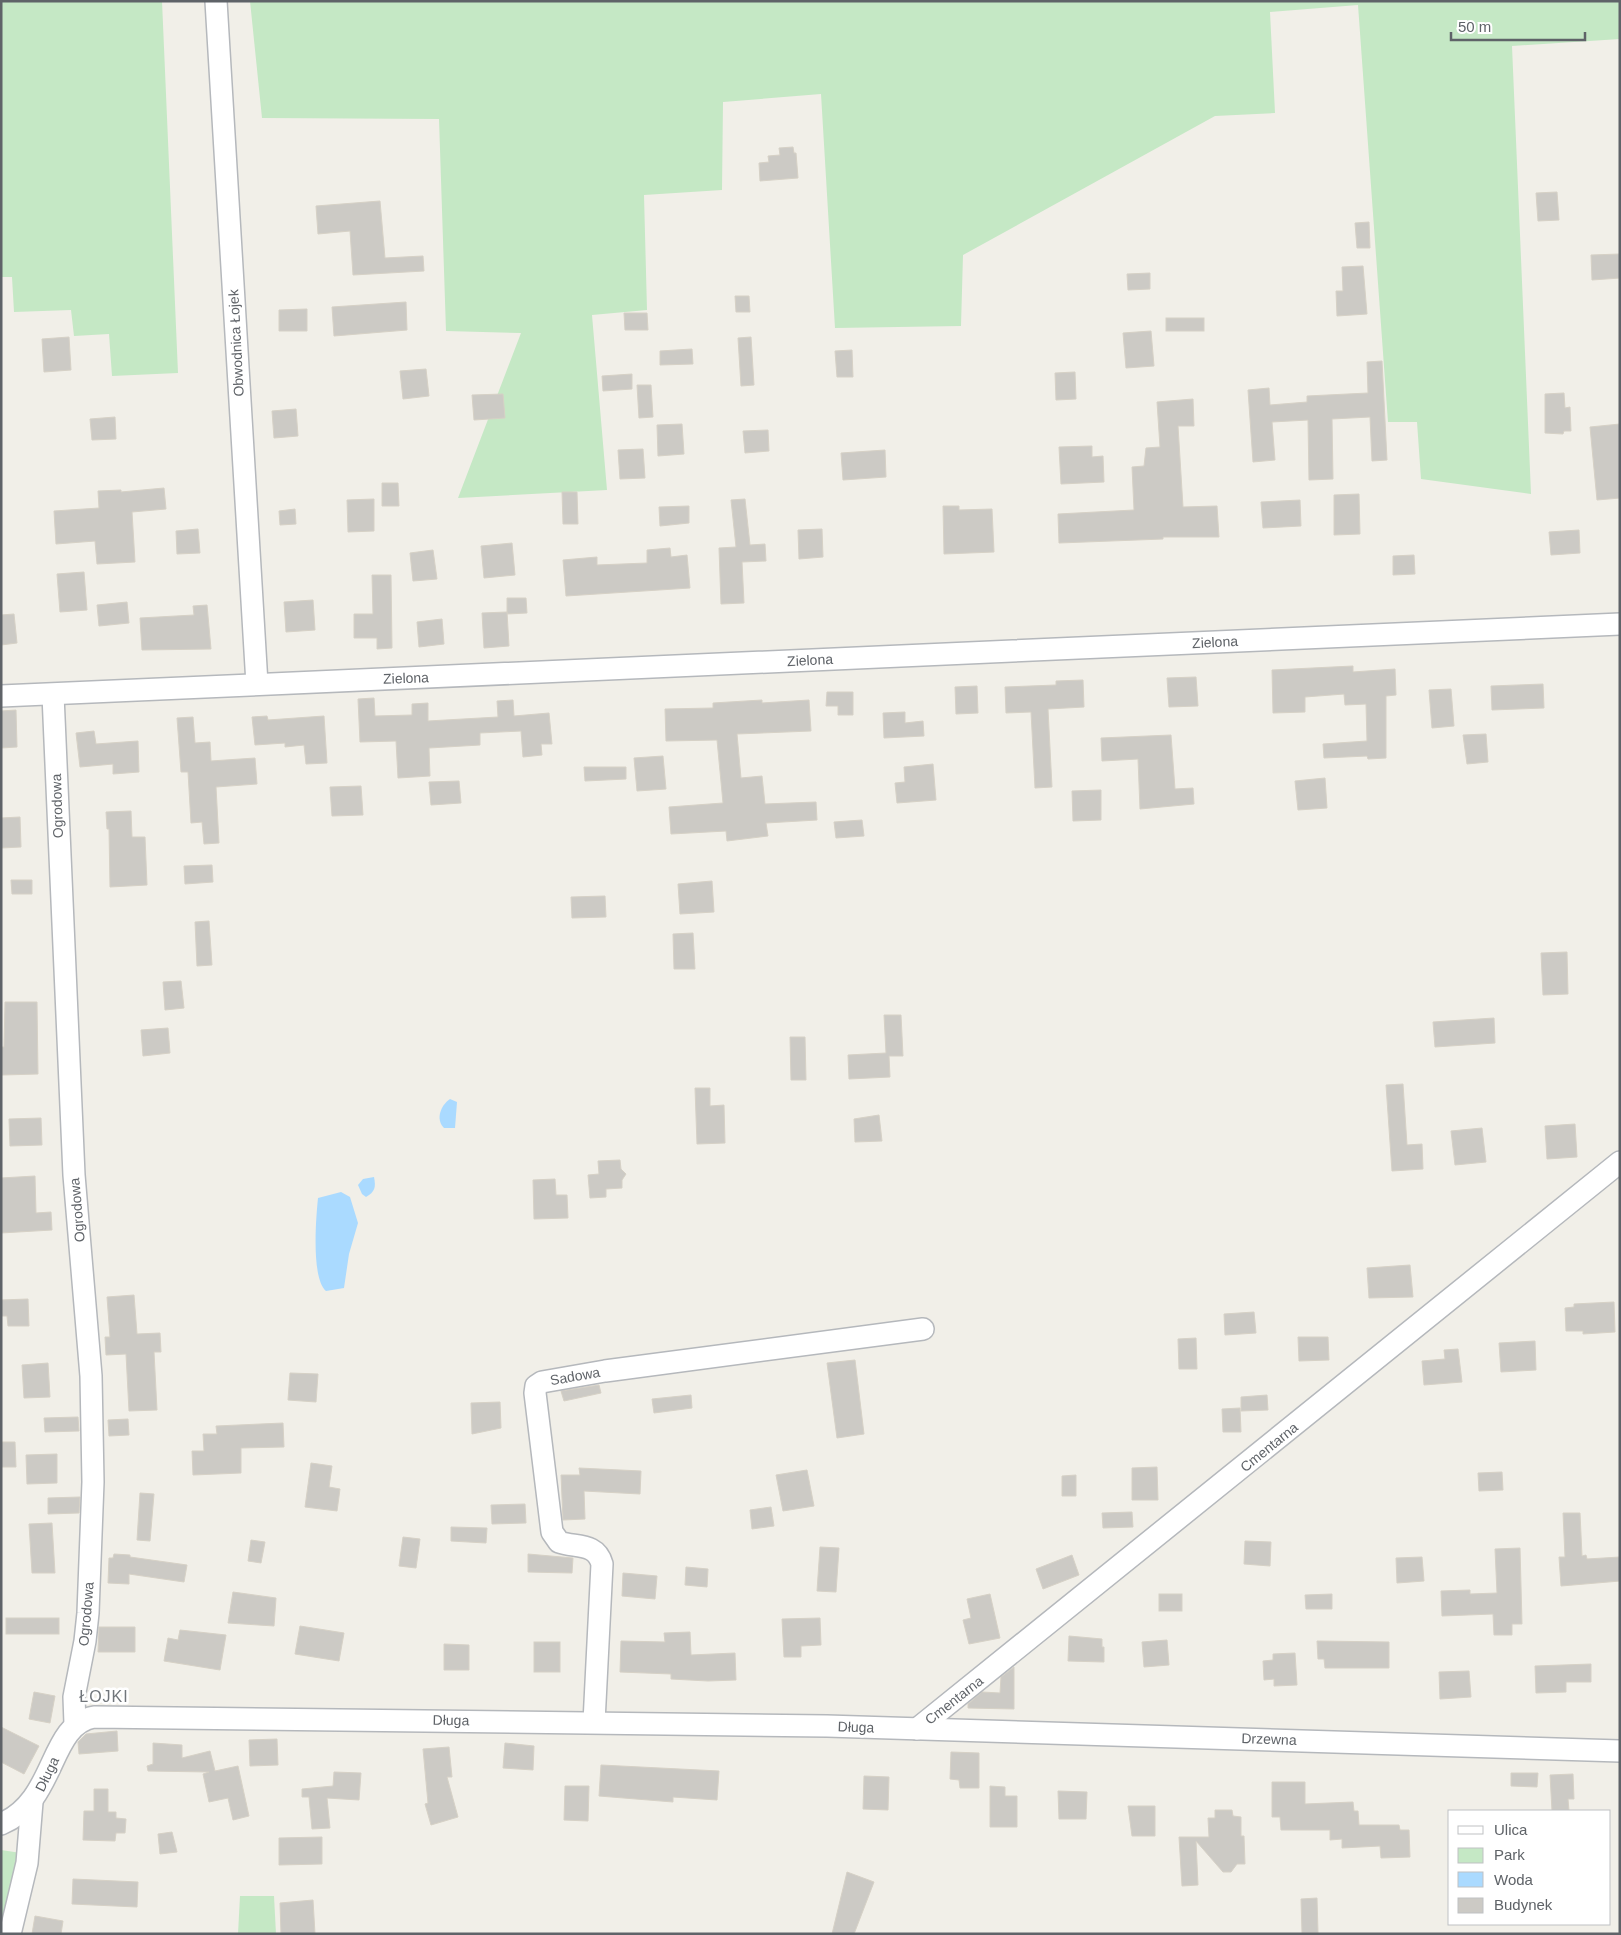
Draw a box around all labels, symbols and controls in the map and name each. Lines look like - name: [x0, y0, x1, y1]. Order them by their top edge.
- scale bar: [1451, 10, 1585, 42]
- text: 50 m: [1458, 18, 1491, 35]
- street label: Obwodnica Łojek: [225, 288, 247, 397]
- street label: Zielona: [1192, 633, 1239, 651]
- street label: Zielona: [787, 651, 834, 669]
- street label: Zielona: [383, 669, 429, 687]
- street label: Ogrodowa: [48, 773, 66, 839]
- street label: Ogrodowa: [66, 1177, 88, 1243]
- street label: Sadowa: [549, 1364, 602, 1388]
- street label: Cmentarna: [1237, 1419, 1301, 1475]
- street label: Ogrodowa: [75, 1581, 97, 1647]
- street label: Cmentarna: [922, 1672, 986, 1728]
- district label: ŁOJKI: [79, 1688, 129, 1705]
- street label: Długa: [433, 1712, 470, 1728]
- street label: Długa: [837, 1718, 875, 1736]
- street label: Drzewna: [1241, 1730, 1297, 1748]
- street label: Długa: [32, 1754, 62, 1794]
- legend: [1448, 1810, 1611, 1925]
- text: Ulica: [1494, 1821, 1528, 1838]
- text: Park: [1494, 1846, 1525, 1863]
- text: Woda: [1494, 1871, 1534, 1888]
- text: Budynek: [1494, 1896, 1553, 1913]

